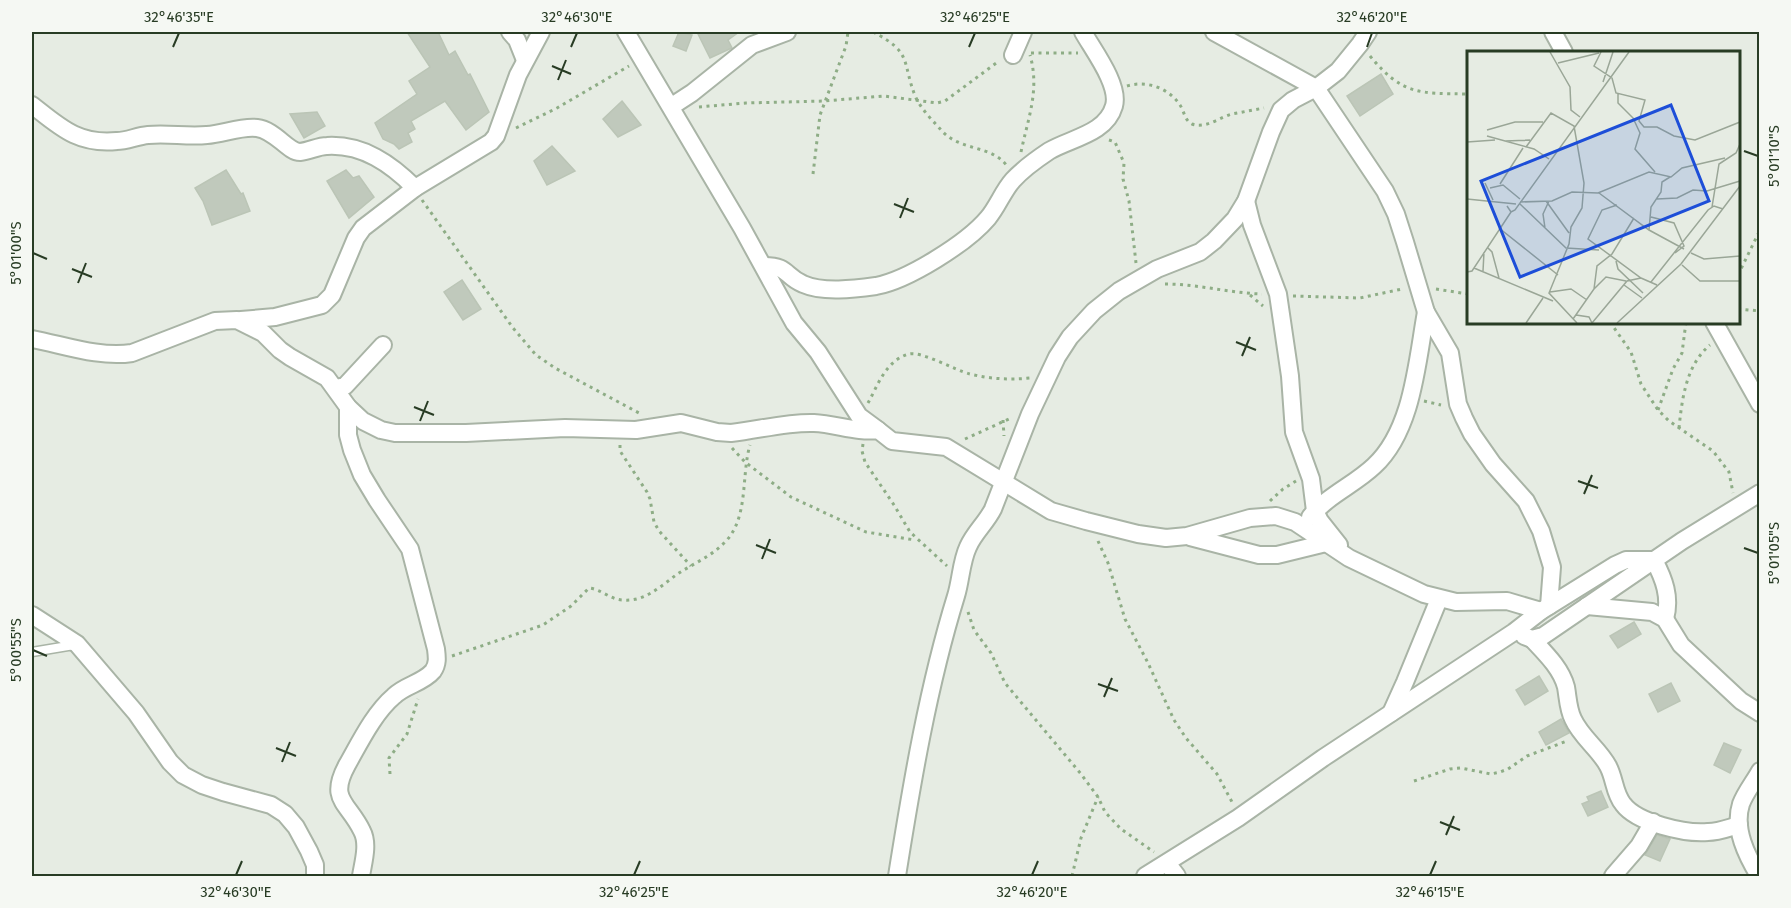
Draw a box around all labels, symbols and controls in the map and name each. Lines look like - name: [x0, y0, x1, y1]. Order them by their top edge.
- text: 32°46'35"E: [144, 8, 214, 26]
- text: 32°46'30"E: [541, 8, 613, 26]
- text: 32°46'25"E: [940, 8, 1010, 26]
- text: 32°46'20"E: [1336, 8, 1408, 26]
- inset map: [1467, 51, 1740, 324]
- text: 5°01'10"S: [1765, 125, 1783, 187]
- text: 5°01'00"S: [7, 221, 25, 285]
- text: 5°01'05"S: [1765, 522, 1783, 584]
- text: 5°00'55"S: [7, 618, 25, 682]
- text: 32°46'30"E: [200, 883, 272, 901]
- text: 32°46'25"E: [599, 883, 669, 901]
- text: 32°46'20"E: [996, 883, 1068, 901]
- text: 32°46'15"E: [1395, 883, 1465, 901]

